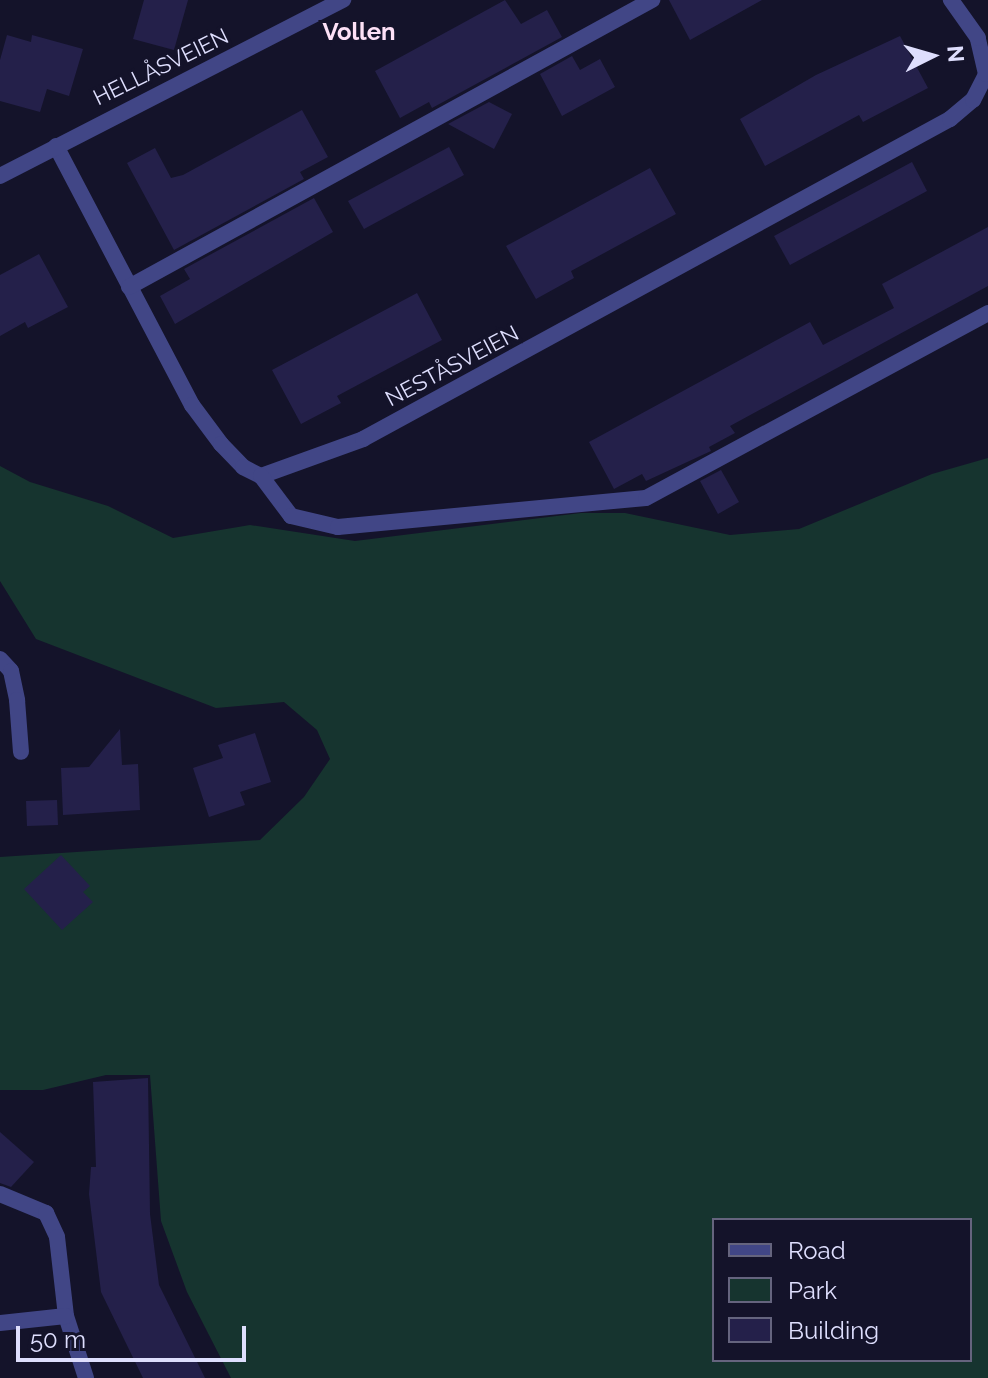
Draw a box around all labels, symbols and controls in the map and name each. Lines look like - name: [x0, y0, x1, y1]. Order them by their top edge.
- north arrow: [892, 16, 972, 96]
- district label: Vollen: [322, 18, 396, 46]
- street label: HELLÅSVEIEN: [89, 23, 233, 111]
- text: N: [942, 44, 970, 63]
- street label: NESTÅSVEIEN: [381, 320, 523, 412]
- legend: [712, 1218, 972, 1362]
- text: Road: [788, 1236, 846, 1265]
- text: Park: [788, 1276, 837, 1305]
- scale bar: [20, 1310, 250, 1360]
- text: Building: [788, 1316, 879, 1345]
- text: 50 m: [30, 1325, 86, 1354]

